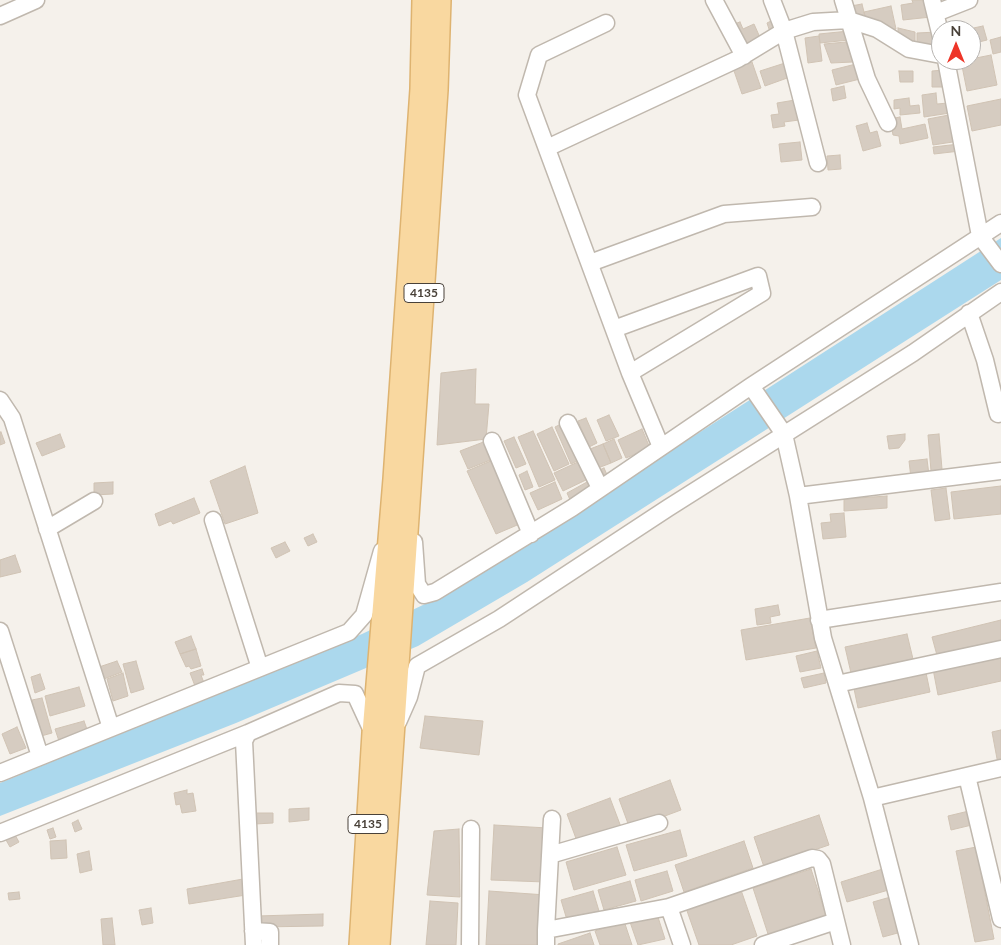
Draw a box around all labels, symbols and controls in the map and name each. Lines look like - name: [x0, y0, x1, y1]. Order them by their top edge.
- north arrow: [931, 20, 981, 70]
- text: N: [951, 22, 961, 39]
- road number: 4135: [404, 284, 444, 302]
- road number: 4135: [348, 814, 388, 834]

